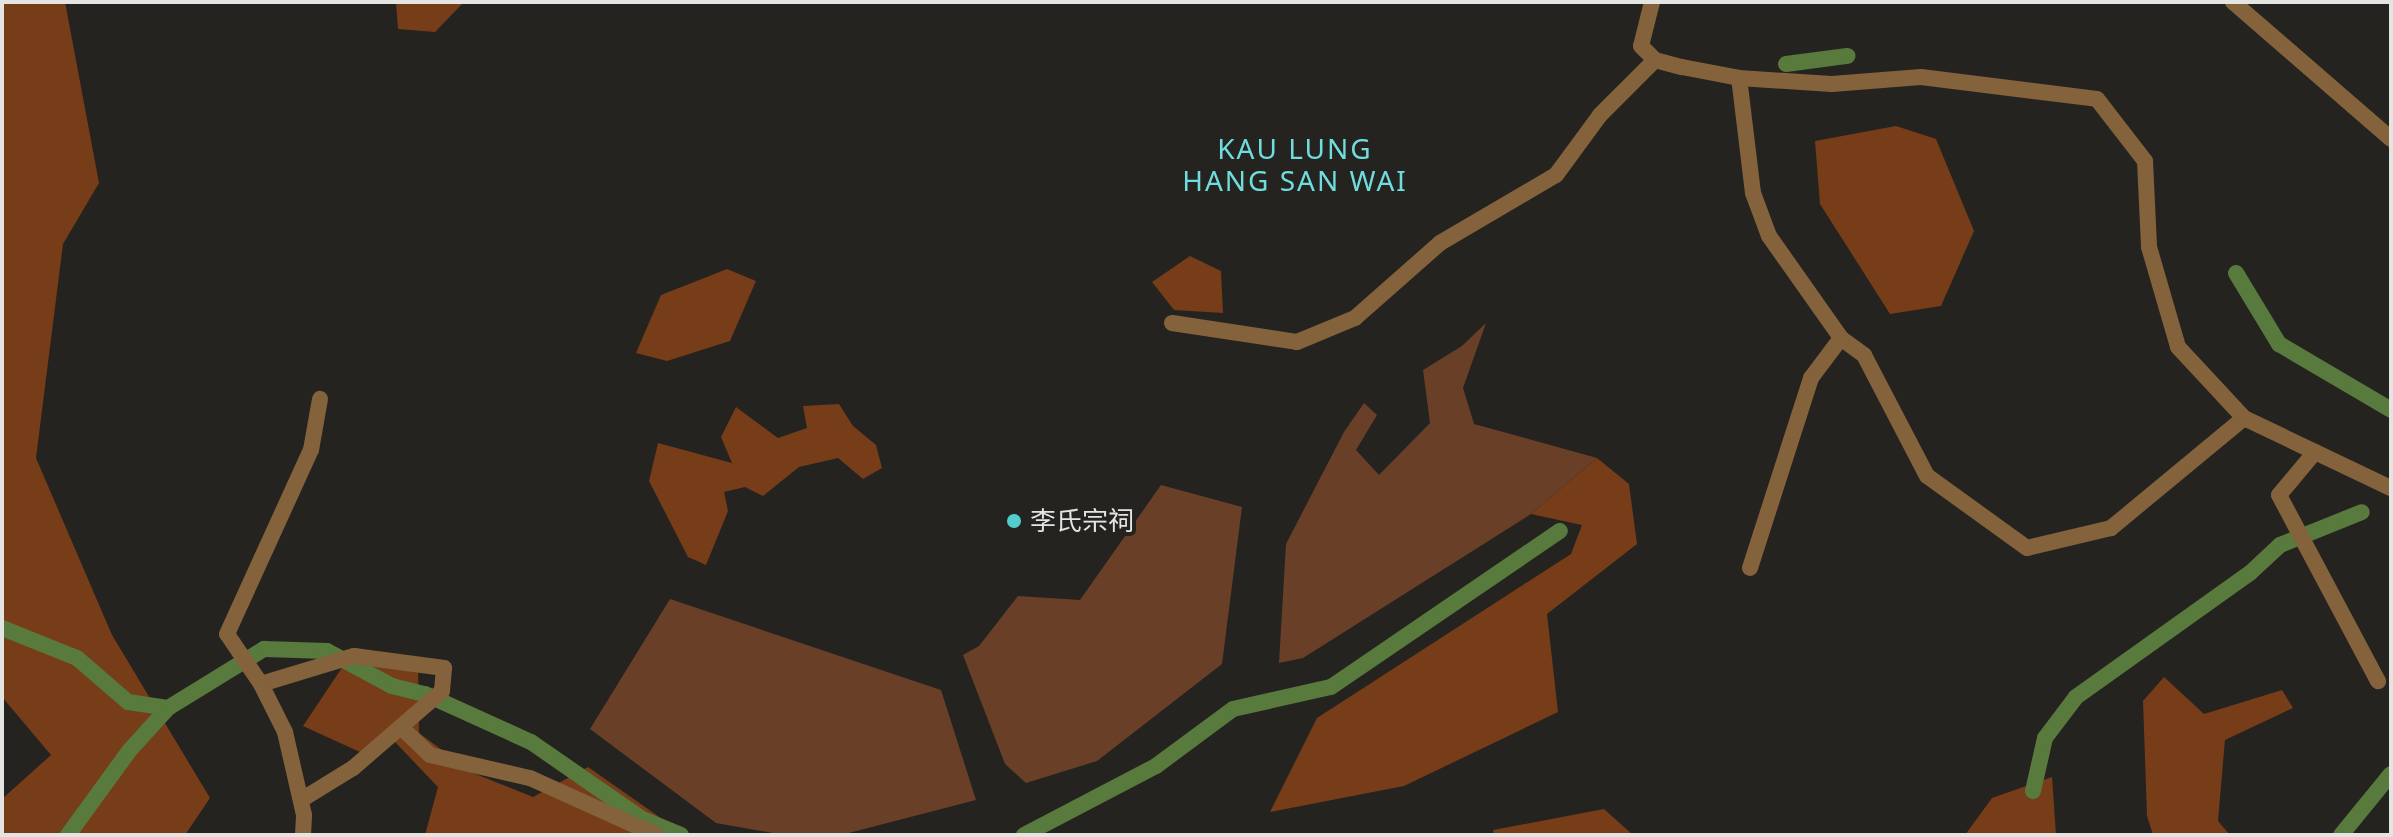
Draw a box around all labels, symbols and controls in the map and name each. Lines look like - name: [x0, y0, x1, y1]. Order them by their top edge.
- district label: KAU LUNG HANG SAN WAI: [1182, 131, 1408, 197]
- place label: 李氏宗祠: [1030, 505, 1134, 537]
- marker: 李氏宗祠: [1005, 512, 1023, 530]

